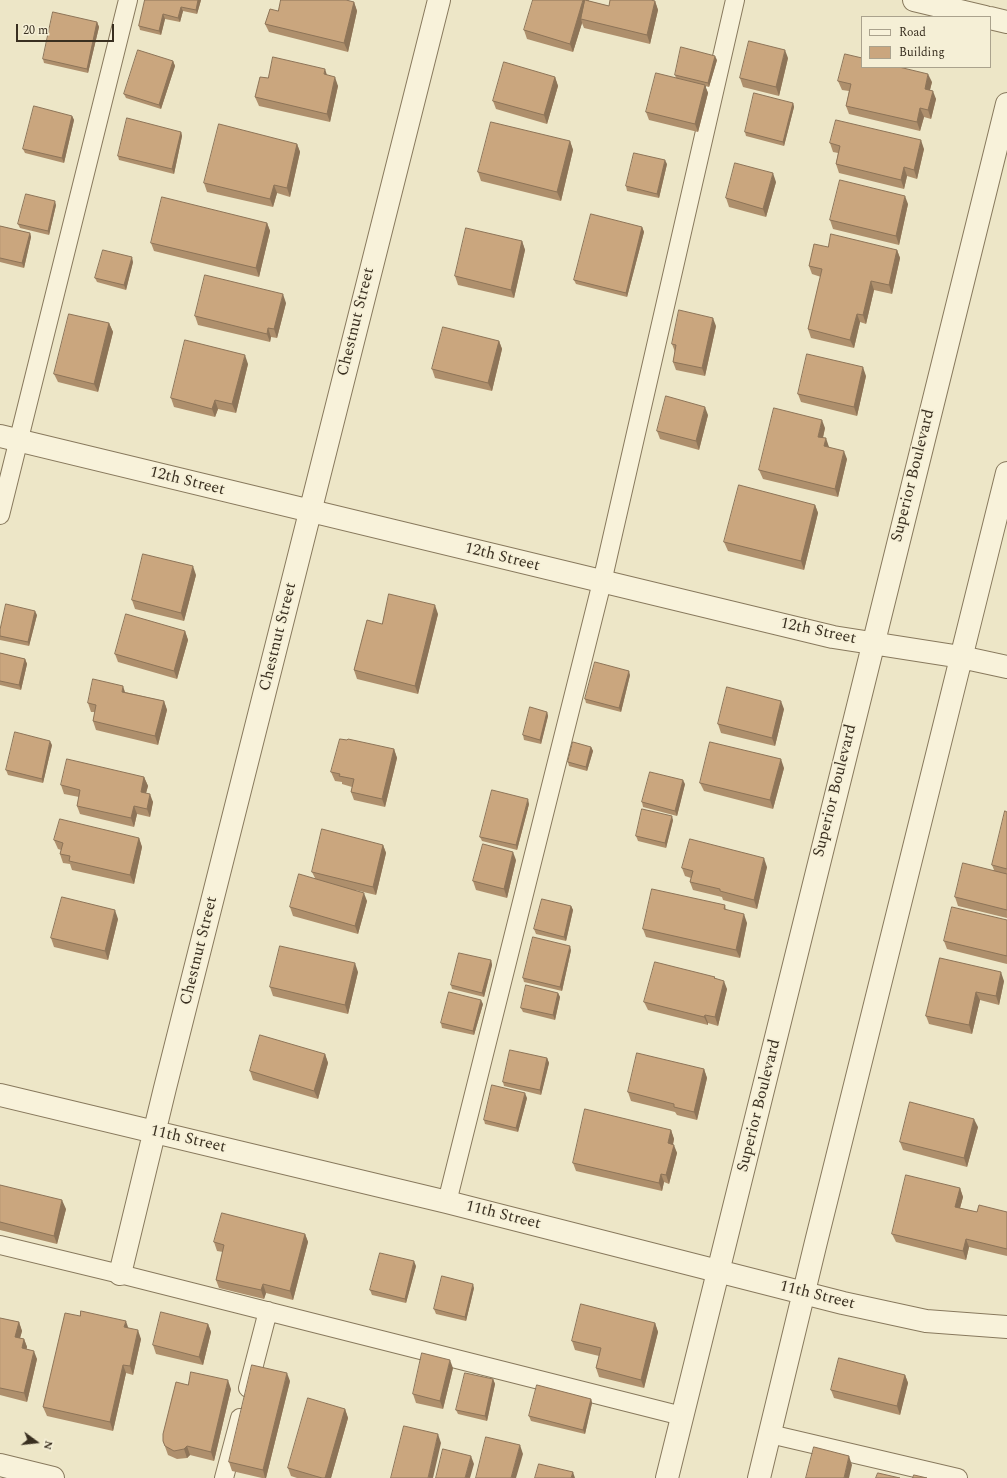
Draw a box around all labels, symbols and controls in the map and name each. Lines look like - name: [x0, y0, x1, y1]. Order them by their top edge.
- scale bar: [18, 16, 116, 42]
- legend: [861, 16, 991, 68]
- text: 20 m: [23, 21, 48, 40]
- text: Road: [899, 23, 926, 42]
- text: Building: [899, 43, 945, 62]
- street label: Chestnut Street: [334, 266, 380, 378]
- street label: Superior Boulevard: [888, 408, 940, 544]
- street label: 12th Street: [147, 463, 227, 501]
- street label: 12th Street: [462, 539, 542, 577]
- street label: Chestnut Street: [256, 581, 302, 693]
- street label: 12th Street: [778, 615, 858, 649]
- street label: Superior Boulevard: [810, 723, 862, 859]
- street label: Chestnut Street: [177, 895, 223, 1007]
- street label: Superior Boulevard: [734, 1038, 786, 1174]
- street label: 11th Street: [148, 1122, 228, 1158]
- street label: 11th Street: [463, 1197, 543, 1235]
- street label: 11th Street: [777, 1277, 857, 1315]
- north arrow: [16, 1422, 56, 1462]
- text: N: [39, 1439, 57, 1452]

